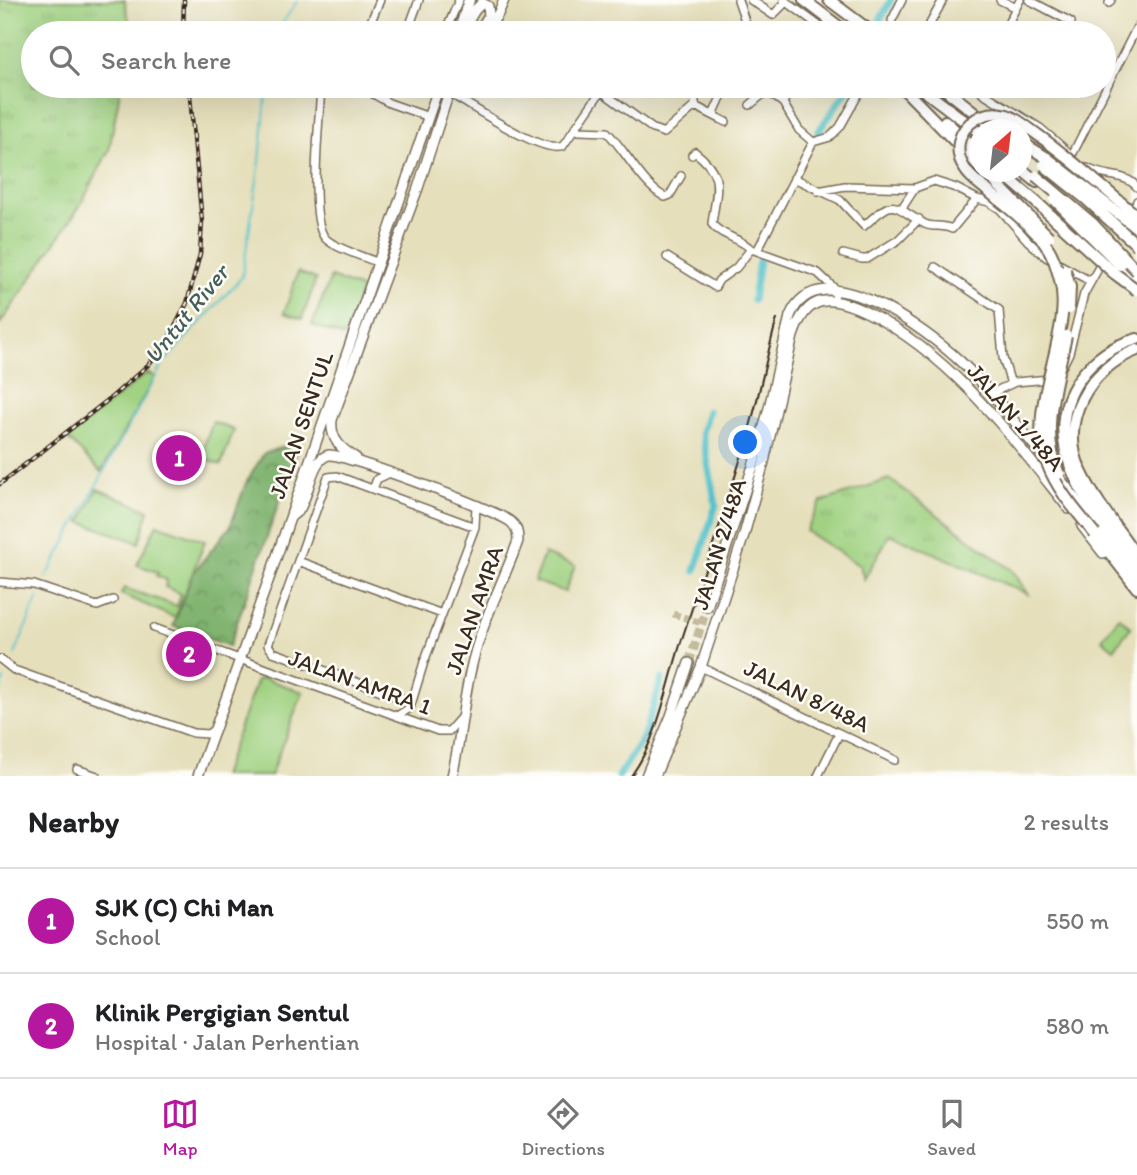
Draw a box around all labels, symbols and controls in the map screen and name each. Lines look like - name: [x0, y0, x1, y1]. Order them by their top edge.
- search box: [21, 21, 1116, 98]
- icon: search: [45, 41, 83, 79]
- text: Search here: [101, 44, 231, 76]
- north arrow: [969, 119, 1032, 182]
- water label: Untut River: [137, 257, 236, 369]
- street label: JALAN SENTUL: [263, 347, 339, 502]
- street label: JALAN 1/48A: [961, 357, 1071, 477]
- your location: [728, 425, 762, 459]
- pin: 1: [156, 432, 202, 484]
- street label: JALAN 2/48A: [686, 475, 752, 613]
- street label: JALAN AMRA: [439, 542, 509, 678]
- pin: 2: [166, 628, 212, 680]
- street label: JALAN AMRA 1: [285, 643, 436, 721]
- street label: JALAN 8/48A: [740, 654, 875, 739]
- text: Nearby: [28, 803, 119, 840]
- text: 2 results: [1023, 808, 1109, 836]
- text: SJK (C) Chi Man: [95, 891, 274, 923]
- text: 1: [46, 907, 56, 935]
- text: 550 m: [1046, 907, 1109, 935]
- text: School: [95, 923, 160, 951]
- text: Klinik Pergigian Sentul: [95, 996, 349, 1028]
- text: 2: [45, 1012, 57, 1040]
- text: 580 m: [1046, 1012, 1109, 1040]
- text: Hospital · Jalan Perhentian: [95, 1028, 360, 1056]
- tab: Map: [161, 1095, 199, 1160]
- tab: Directions: [521, 1095, 605, 1160]
- tab: Saved: [927, 1095, 976, 1160]

